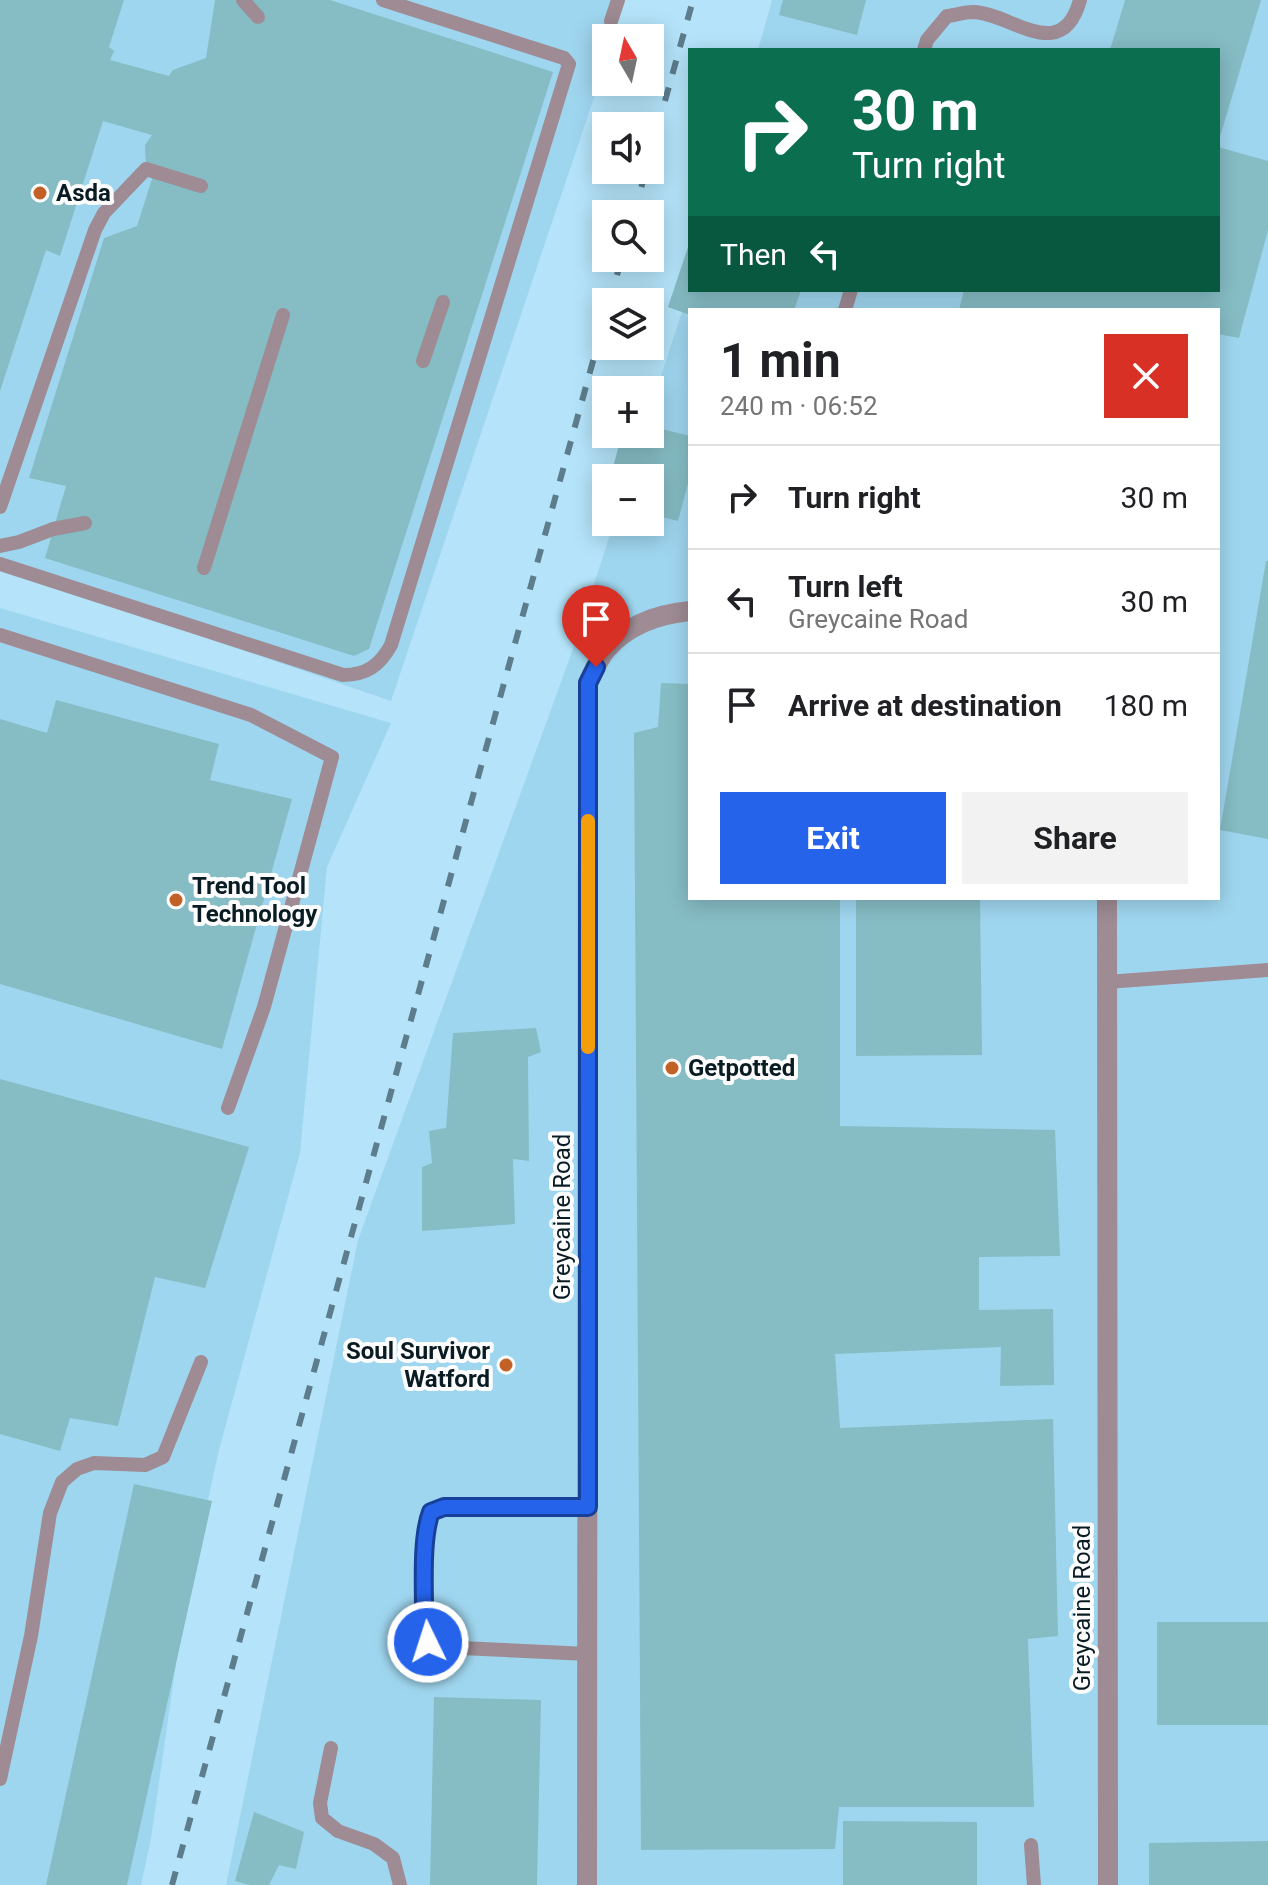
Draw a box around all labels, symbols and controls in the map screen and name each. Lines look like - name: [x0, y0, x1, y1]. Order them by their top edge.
- north arrow: [592, 24, 664, 96]
- map controls: [592, 24, 664, 536]
- text: 30 m: [852, 78, 979, 144]
- icon: right: [720, 80, 824, 184]
- button: sound: [592, 112, 664, 184]
- text: Turn right: [852, 145, 1005, 187]
- place label: Asda: [56, 179, 111, 207]
- marker: Asda: [31, 184, 49, 202]
- button: search: [592, 200, 664, 272]
- icon: left: [803, 232, 847, 276]
- text: Then: [720, 237, 787, 272]
- button: layers: [592, 288, 664, 360]
- text: 1 min: [720, 332, 841, 389]
- button: close: [1104, 334, 1188, 418]
- button: +: [592, 376, 664, 448]
- text: 240 m · 06:52: [720, 391, 878, 421]
- button: −: [592, 464, 664, 536]
- icon: right: [720, 475, 764, 519]
- text: Turn right: [788, 480, 921, 515]
- text: 30 m: [1121, 480, 1188, 515]
- text: Turn left: [788, 569, 903, 604]
- icon: left: [720, 579, 764, 623]
- text: 30 m: [1121, 584, 1188, 619]
- pin: [562, 585, 630, 667]
- icon: arrive: [574, 597, 618, 641]
- text: Greycaine Road: [788, 604, 968, 634]
- icon: arrive: [720, 683, 764, 727]
- text: Arrive at destination: [788, 688, 1062, 723]
- text: 180 m: [1104, 688, 1188, 723]
- button: Exit: [720, 792, 946, 884]
- button: Share: [962, 792, 1188, 884]
- place label: Trend Tool Technology: [192, 872, 318, 928]
- marker: Trend Tool Technology: [167, 891, 185, 909]
- place label: Getpotted: [688, 1054, 795, 1082]
- marker: Getpotted: [663, 1059, 681, 1077]
- street label: Greycaine Road: [548, 1134, 576, 1300]
- place label: Soul Survivor Watford: [346, 1337, 490, 1393]
- marker: Soul Survivor Watford: [497, 1356, 515, 1374]
- street label: Greycaine Road: [1068, 1525, 1096, 1691]
- position arrow: [386, 1600, 470, 1684]

